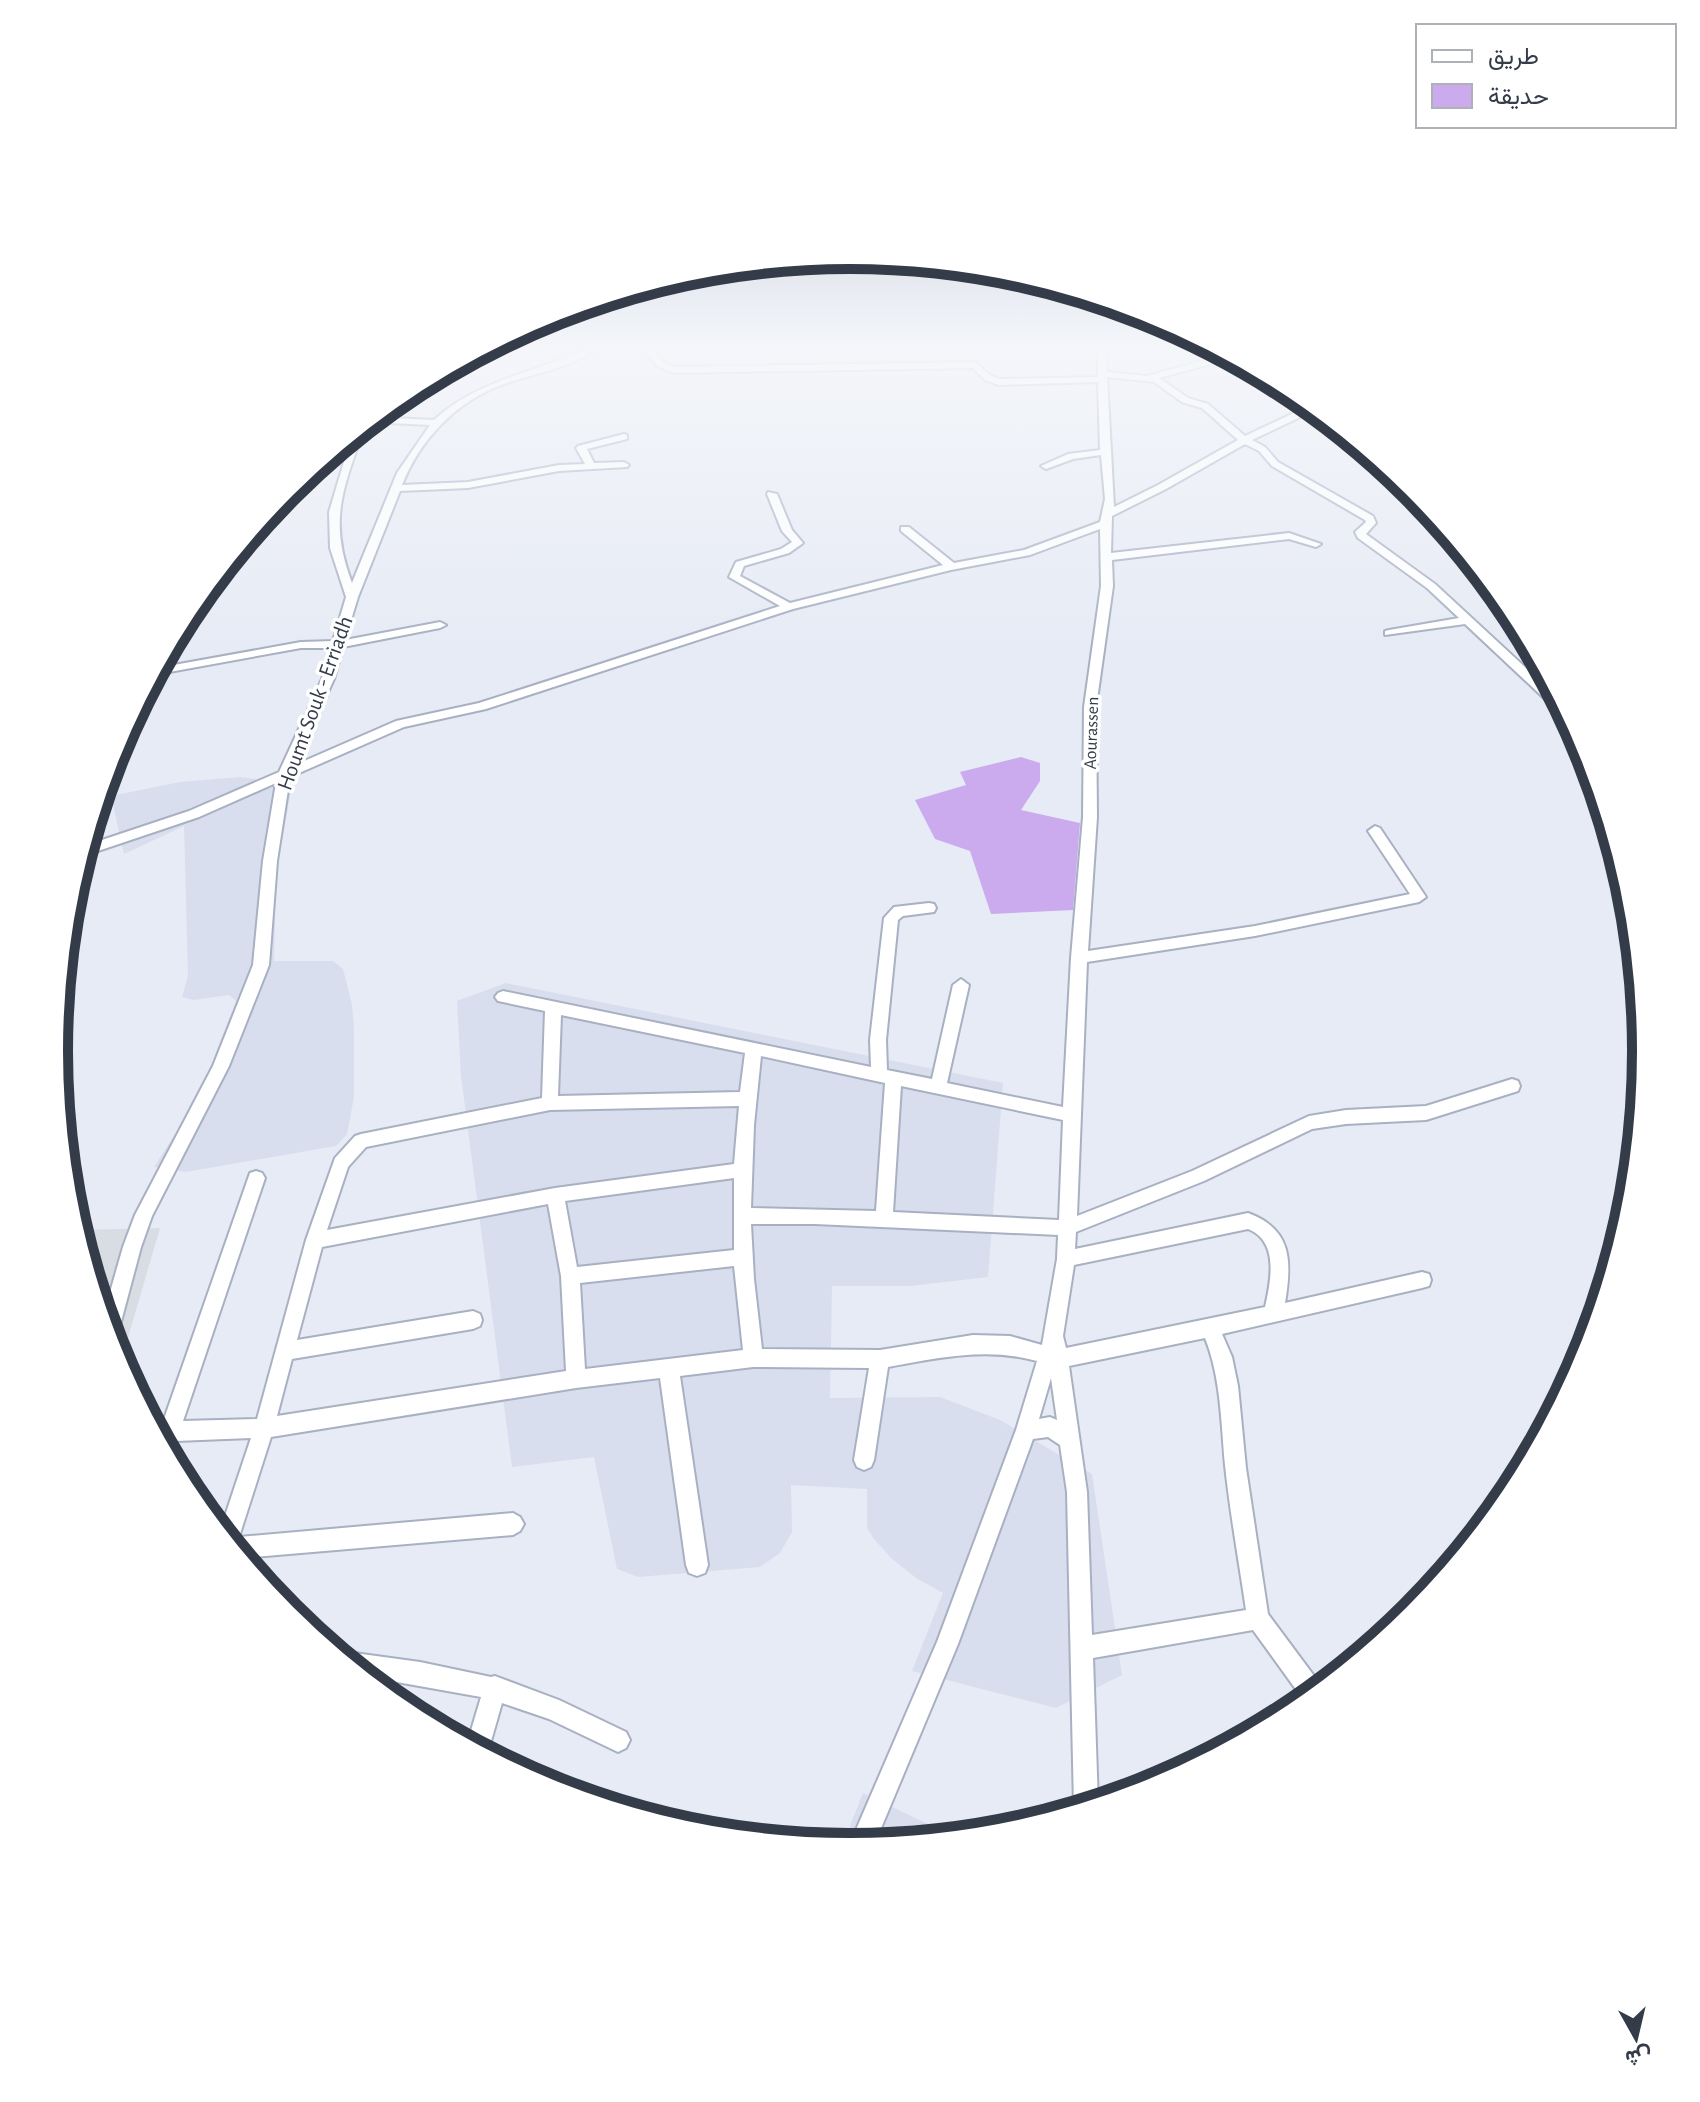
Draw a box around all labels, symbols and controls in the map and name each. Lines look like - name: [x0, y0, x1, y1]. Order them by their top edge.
- legend: [1416, 24, 1676, 128]
- text: طريق: [1488, 45, 1539, 71]
- text: حديقة: [1488, 85, 1549, 110]
- street label: Houmt Souk - Erriadh: [273, 613, 357, 793]
- street label: Aourassen: [1082, 696, 1102, 770]
- north arrow: [1596, 1998, 1676, 2078]
- text: ش: [1624, 2042, 1653, 2070]

